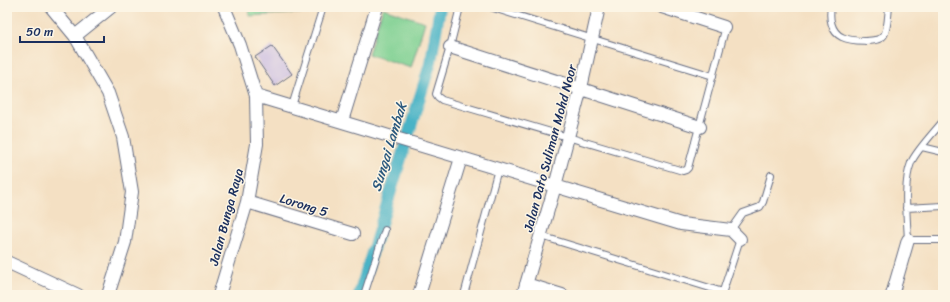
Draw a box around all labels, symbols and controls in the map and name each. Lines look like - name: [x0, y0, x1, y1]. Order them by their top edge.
- scale bar: [20, 18, 104, 44]
- text: 50 m: [26, 21, 53, 43]
- street label: Jalan Dato Suliman Mohd Noor: [516, 61, 584, 235]
- water label: Sungai Lambak: [364, 98, 415, 195]
- street label: Jalan Bunga Raya: [202, 165, 250, 269]
- street label: Lorong 5: [277, 187, 331, 223]

